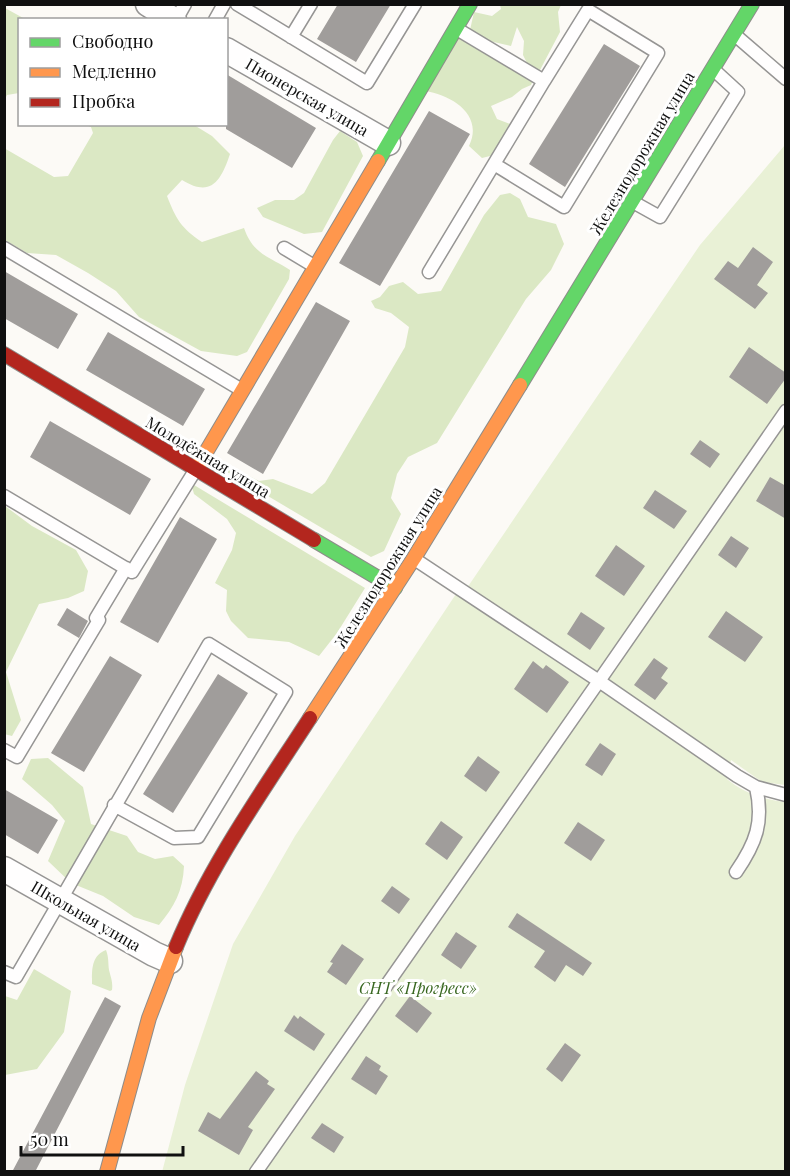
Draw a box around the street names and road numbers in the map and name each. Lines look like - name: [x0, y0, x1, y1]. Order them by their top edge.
- street label: Пионерская улица: [242, 53, 373, 140]
- street label: Железнодорожная улица: [584, 67, 699, 238]
- street label: Молодёжная улица: [142, 411, 274, 502]
- street label: Железнодорожная улица: [329, 482, 446, 652]
- street label: Школьная улица: [27, 876, 145, 956]

